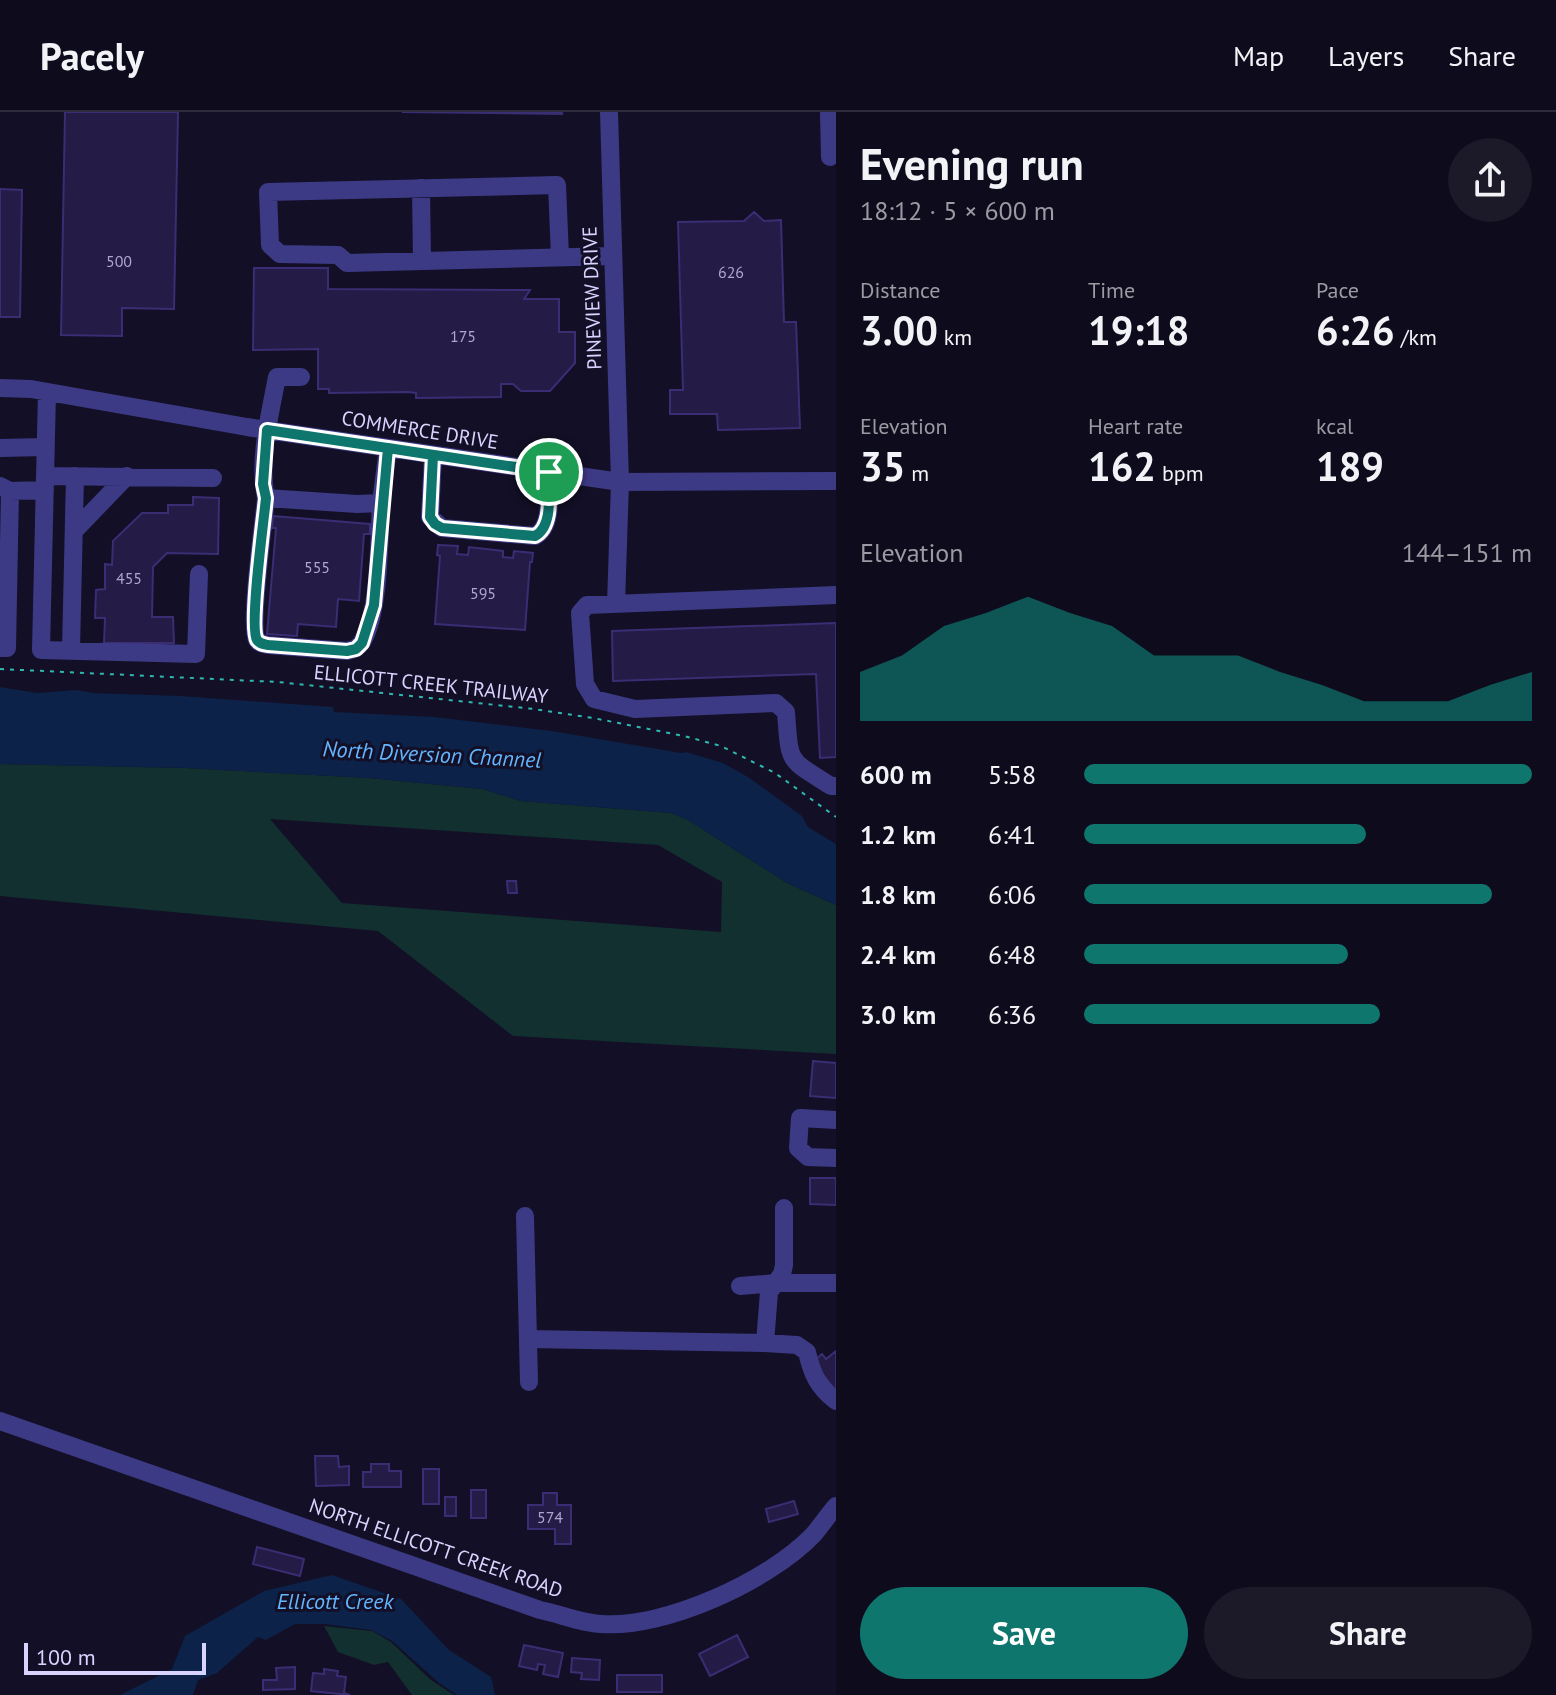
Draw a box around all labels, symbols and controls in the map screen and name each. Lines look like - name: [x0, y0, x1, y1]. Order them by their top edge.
- text: Pacely: [40, 31, 144, 80]
- text: Map: [1233, 37, 1284, 74]
- text: Layers: [1328, 37, 1404, 74]
- text: Share: [1448, 37, 1516, 74]
- text: Evening run: [860, 135, 1084, 192]
- button: share: [1448, 138, 1532, 222]
- text: 18:12 · 5 × 600 m: [860, 194, 1055, 227]
- street label: PINEVIEW DRIVE: [577, 226, 607, 370]
- house number: 500: [106, 251, 132, 271]
- house number: 626: [718, 262, 744, 282]
- text: Distance: [860, 276, 941, 304]
- text: Time: [1088, 276, 1135, 304]
- text: Pace: [1316, 276, 1359, 304]
- text: 3.00: [860, 304, 938, 356]
- text: 19:18: [1088, 304, 1189, 356]
- text: 6:26: [1316, 304, 1395, 356]
- text: km: [938, 323, 972, 351]
- text: /km: [1395, 323, 1437, 351]
- house number: 175: [450, 326, 476, 346]
- street label: COMMERCE DRIVE: [340, 405, 500, 455]
- text: Elevation: [860, 412, 948, 440]
- text: Heart rate: [1088, 412, 1183, 440]
- text: kcal: [1316, 412, 1354, 440]
- pin: [515, 438, 583, 506]
- text: 35: [860, 440, 905, 492]
- text: 162: [1088, 440, 1156, 492]
- text: 189: [1316, 440, 1384, 492]
- icon: arrive: [527, 450, 571, 494]
- text: m: [905, 459, 929, 487]
- text: bpm: [1156, 459, 1204, 487]
- text: Elevation: [860, 536, 964, 569]
- text: 144–151 m: [1402, 536, 1532, 569]
- house number: 555: [304, 557, 330, 577]
- house number: 455: [116, 568, 142, 588]
- house number: 595: [470, 583, 496, 603]
- street label: ELLICOTT CREEK TRAILWAY: [313, 659, 550, 709]
- water label: North Diversion Channel: [322, 734, 542, 774]
- text: 600 m: [860, 758, 932, 791]
- text: 5:58: [988, 758, 1036, 791]
- text: 1.2 km: [860, 818, 936, 851]
- text: 6:41: [988, 818, 1036, 851]
- text: 1.8 km: [860, 878, 936, 911]
- text: 6:06: [988, 878, 1036, 911]
- text: 2.4 km: [860, 938, 936, 971]
- text: 6:48: [988, 938, 1036, 971]
- text: 3.0 km: [860, 998, 936, 1031]
- text: 6:36: [988, 998, 1036, 1031]
- street label: NORTH ELLICOTT CREEK ROAD: [306, 1492, 566, 1604]
- house number: 574: [537, 1507, 563, 1527]
- water label: Ellicott Creek: [277, 1587, 394, 1615]
- button: Save: [860, 1587, 1188, 1679]
- button: Share: [1204, 1587, 1532, 1679]
- scale bar: [24, 1639, 206, 1675]
- text: 100 m: [36, 1643, 96, 1671]

